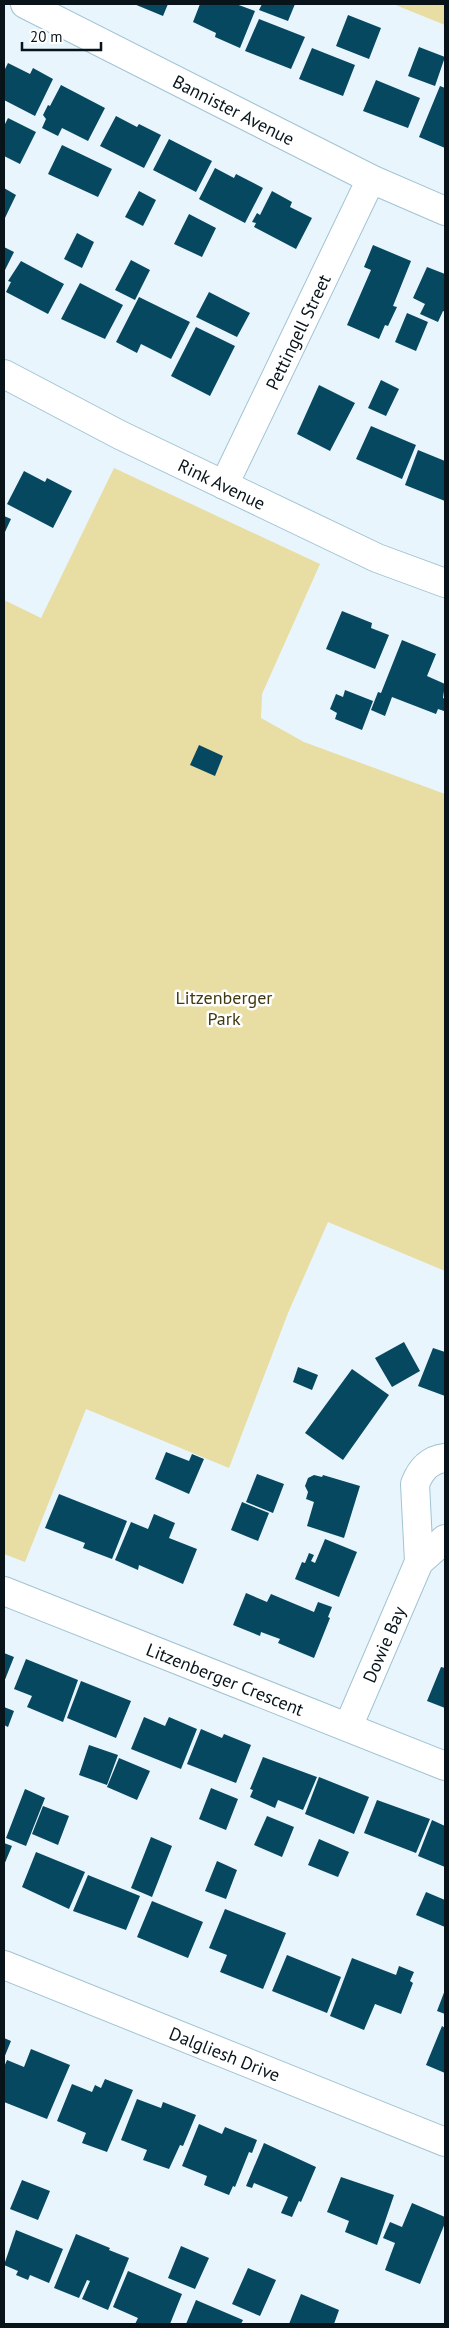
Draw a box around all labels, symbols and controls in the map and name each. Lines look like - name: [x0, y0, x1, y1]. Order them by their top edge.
- scale bar: [22, 20, 101, 52]
- text: 20 m: [30, 27, 63, 46]
- street label: Bannister Avenue: [169, 69, 298, 150]
- street label: Pettingell Street: [260, 270, 335, 393]
- street label: Rink Avenue: [175, 453, 269, 514]
- park label: Litzenberger Park: [176, 986, 272, 1030]
- street label: Dowie Bay: [357, 1602, 410, 1686]
- street label: Litzenberger Crescent: [143, 1637, 307, 1720]
- street label: Dalgliesh Drive: [166, 2021, 284, 2086]

